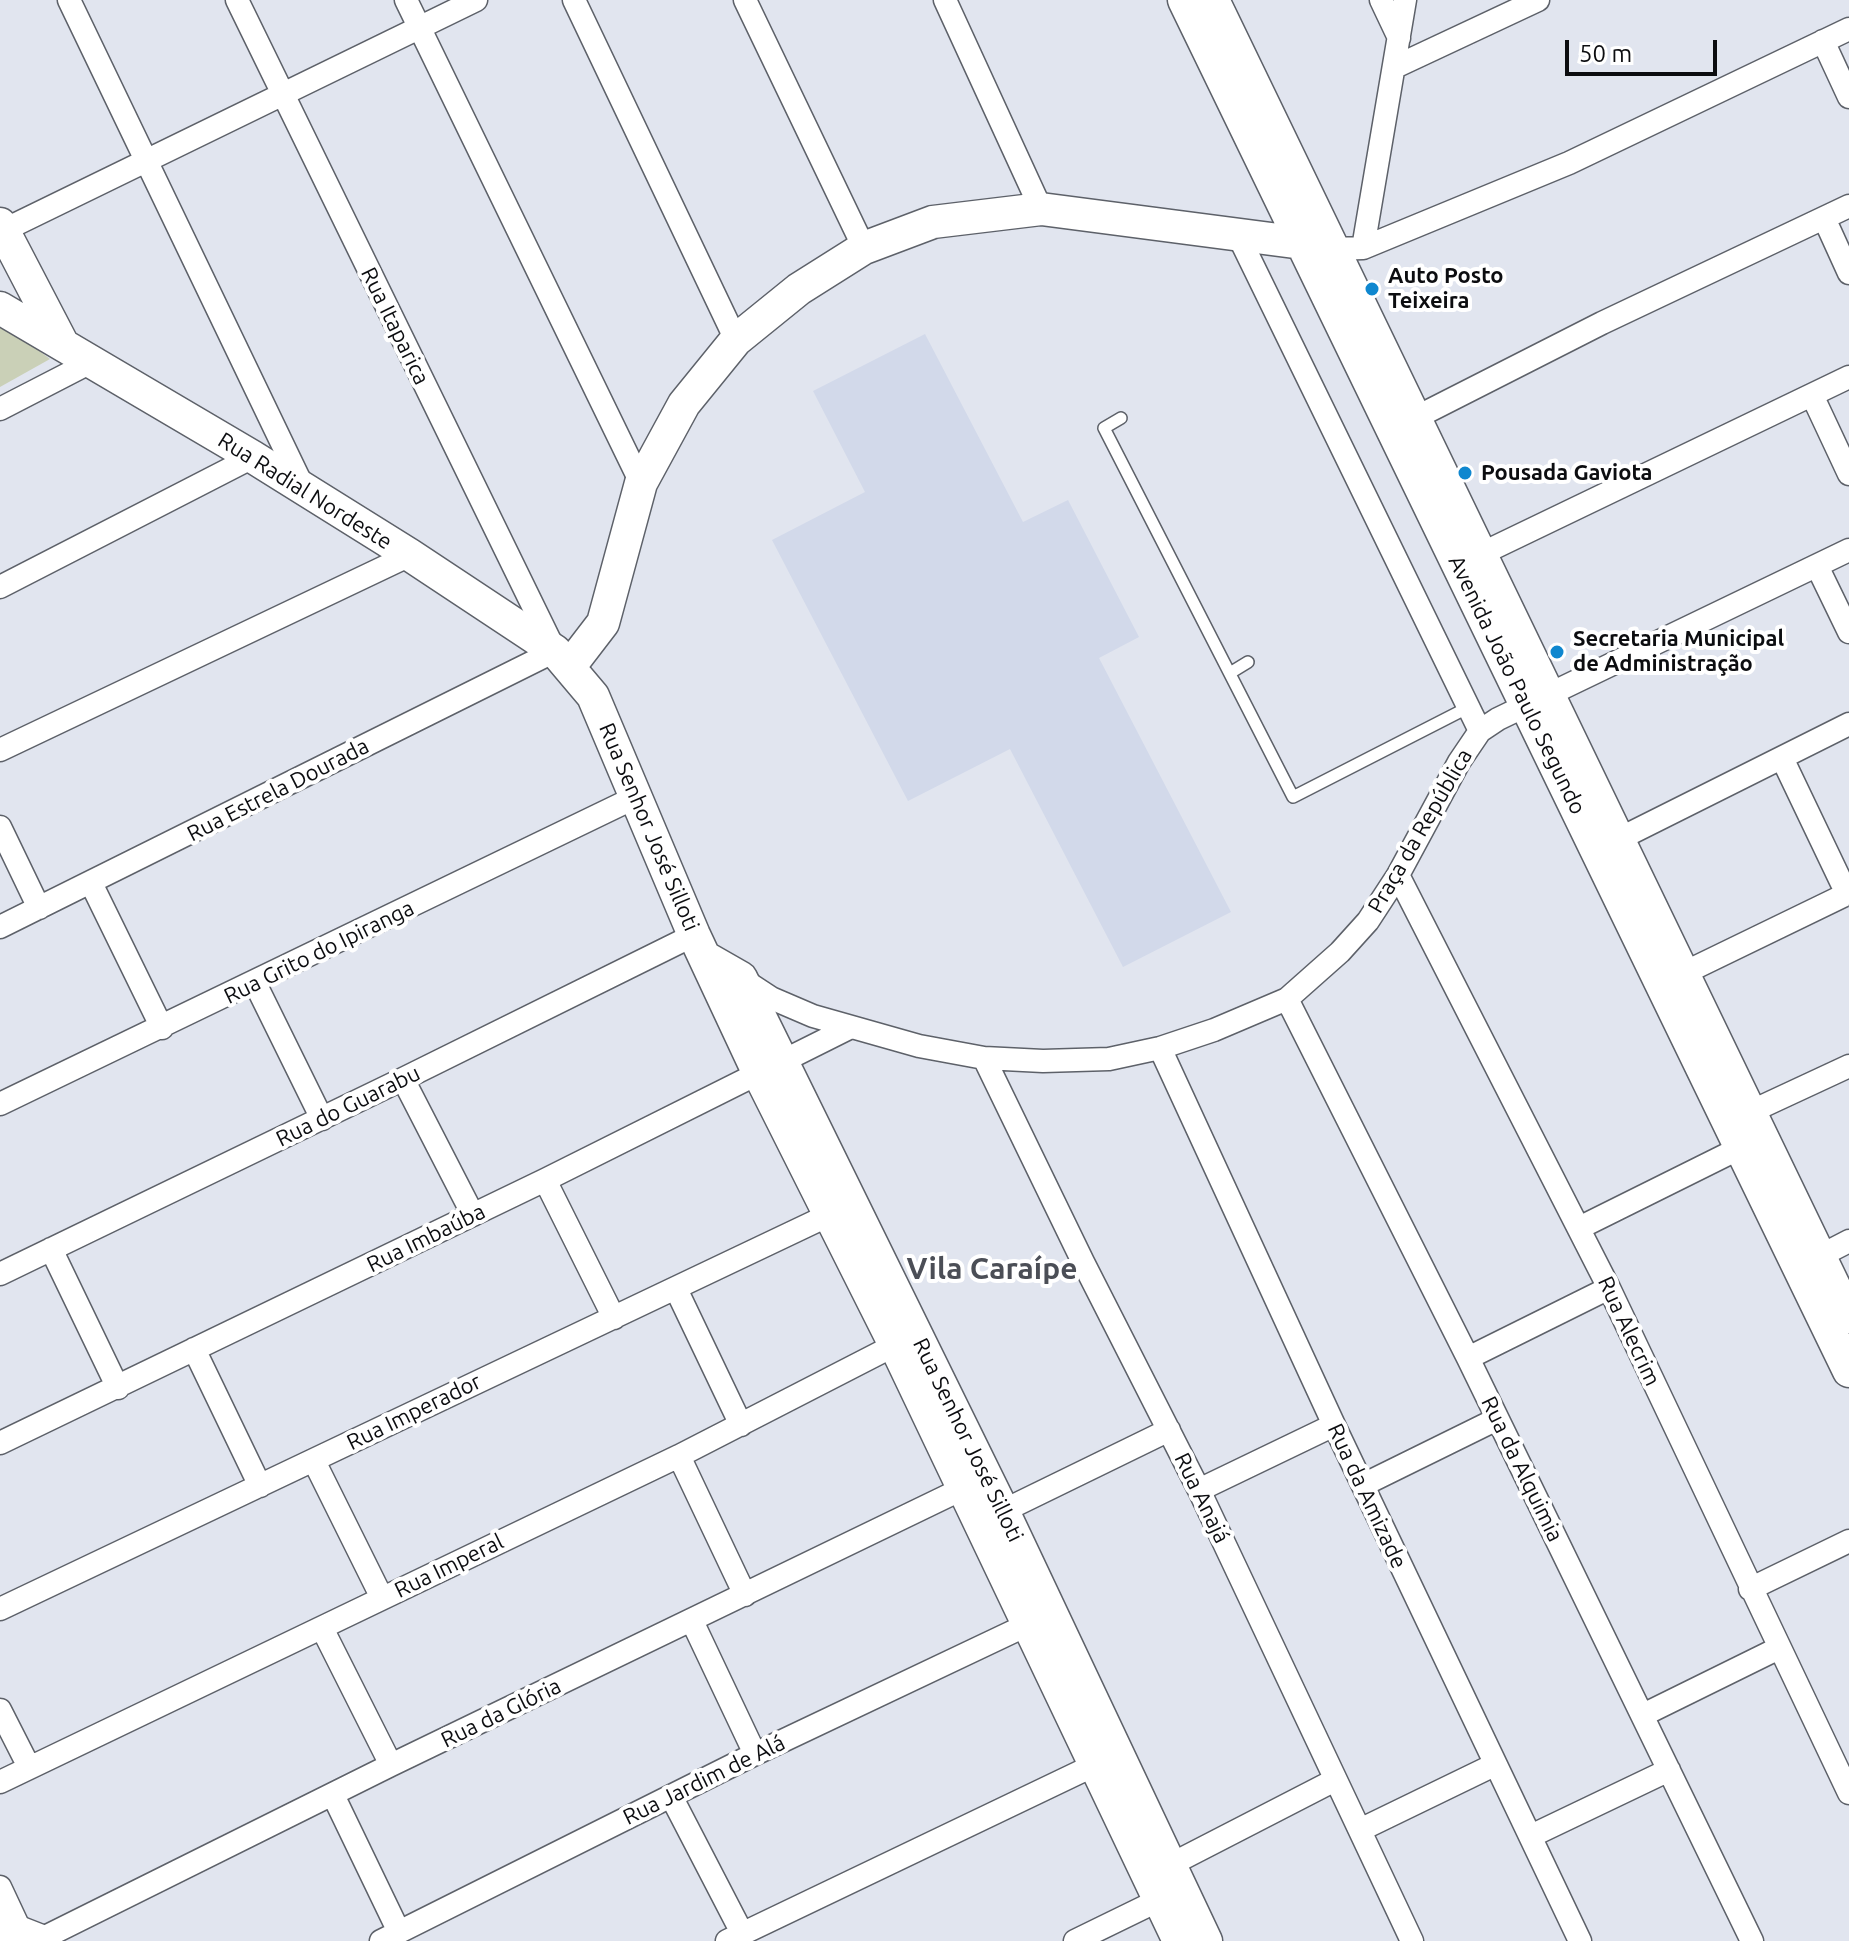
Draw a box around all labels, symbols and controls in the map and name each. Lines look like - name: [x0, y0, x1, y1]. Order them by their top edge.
- scale bar: [1569, 24, 1721, 74]
- text: 50 m: [1579, 40, 1632, 67]
- street label: Rua Itaparica: [355, 263, 435, 389]
- place label: Auto Posto Teixeira: [1388, 263, 1504, 314]
- marker: Auto Posto Teixeira: [1363, 280, 1381, 298]
- street label: Rua Radial Nordeste: [213, 427, 397, 555]
- place label: Pousada Gaviota: [1481, 460, 1653, 486]
- marker: Pousada Gaviota: [1456, 464, 1474, 482]
- street label: Avenida João Paulo Segundo: [1443, 551, 1591, 819]
- place label: Secretaria Municipal de Administração: [1573, 626, 1784, 678]
- marker: Secretaria Municipal de Administração: [1548, 643, 1566, 661]
- street label: Rua Senhor José Silloti: [593, 719, 705, 935]
- street label: Rua Estrela Dourada: [183, 733, 373, 847]
- street label: Praça da República: [1362, 744, 1478, 918]
- street label: Rua Grito do Ipiranga: [220, 895, 418, 1009]
- street label: Rua do Guarabu: [272, 1060, 424, 1152]
- street label: Rua Imbaúba: [363, 1198, 489, 1278]
- district label: Vila Caraípe: [907, 1251, 1077, 1287]
- street label: Rua Alecrim: [1592, 1272, 1666, 1390]
- street label: Rua Senhor José Silloti: [907, 1334, 1029, 1546]
- street label: Rua Imperador: [343, 1368, 485, 1456]
- street label: Rua da Alquimia: [1475, 1392, 1569, 1546]
- street label: Rua da Amizade: [1322, 1419, 1412, 1573]
- street label: Rua Anajá: [1169, 1448, 1235, 1548]
- street label: Rua Imperal: [390, 1528, 508, 1604]
- street label: Rua da Glória: [437, 1673, 565, 1753]
- street label: Rua Jardim de Alá: [619, 1729, 789, 1831]

